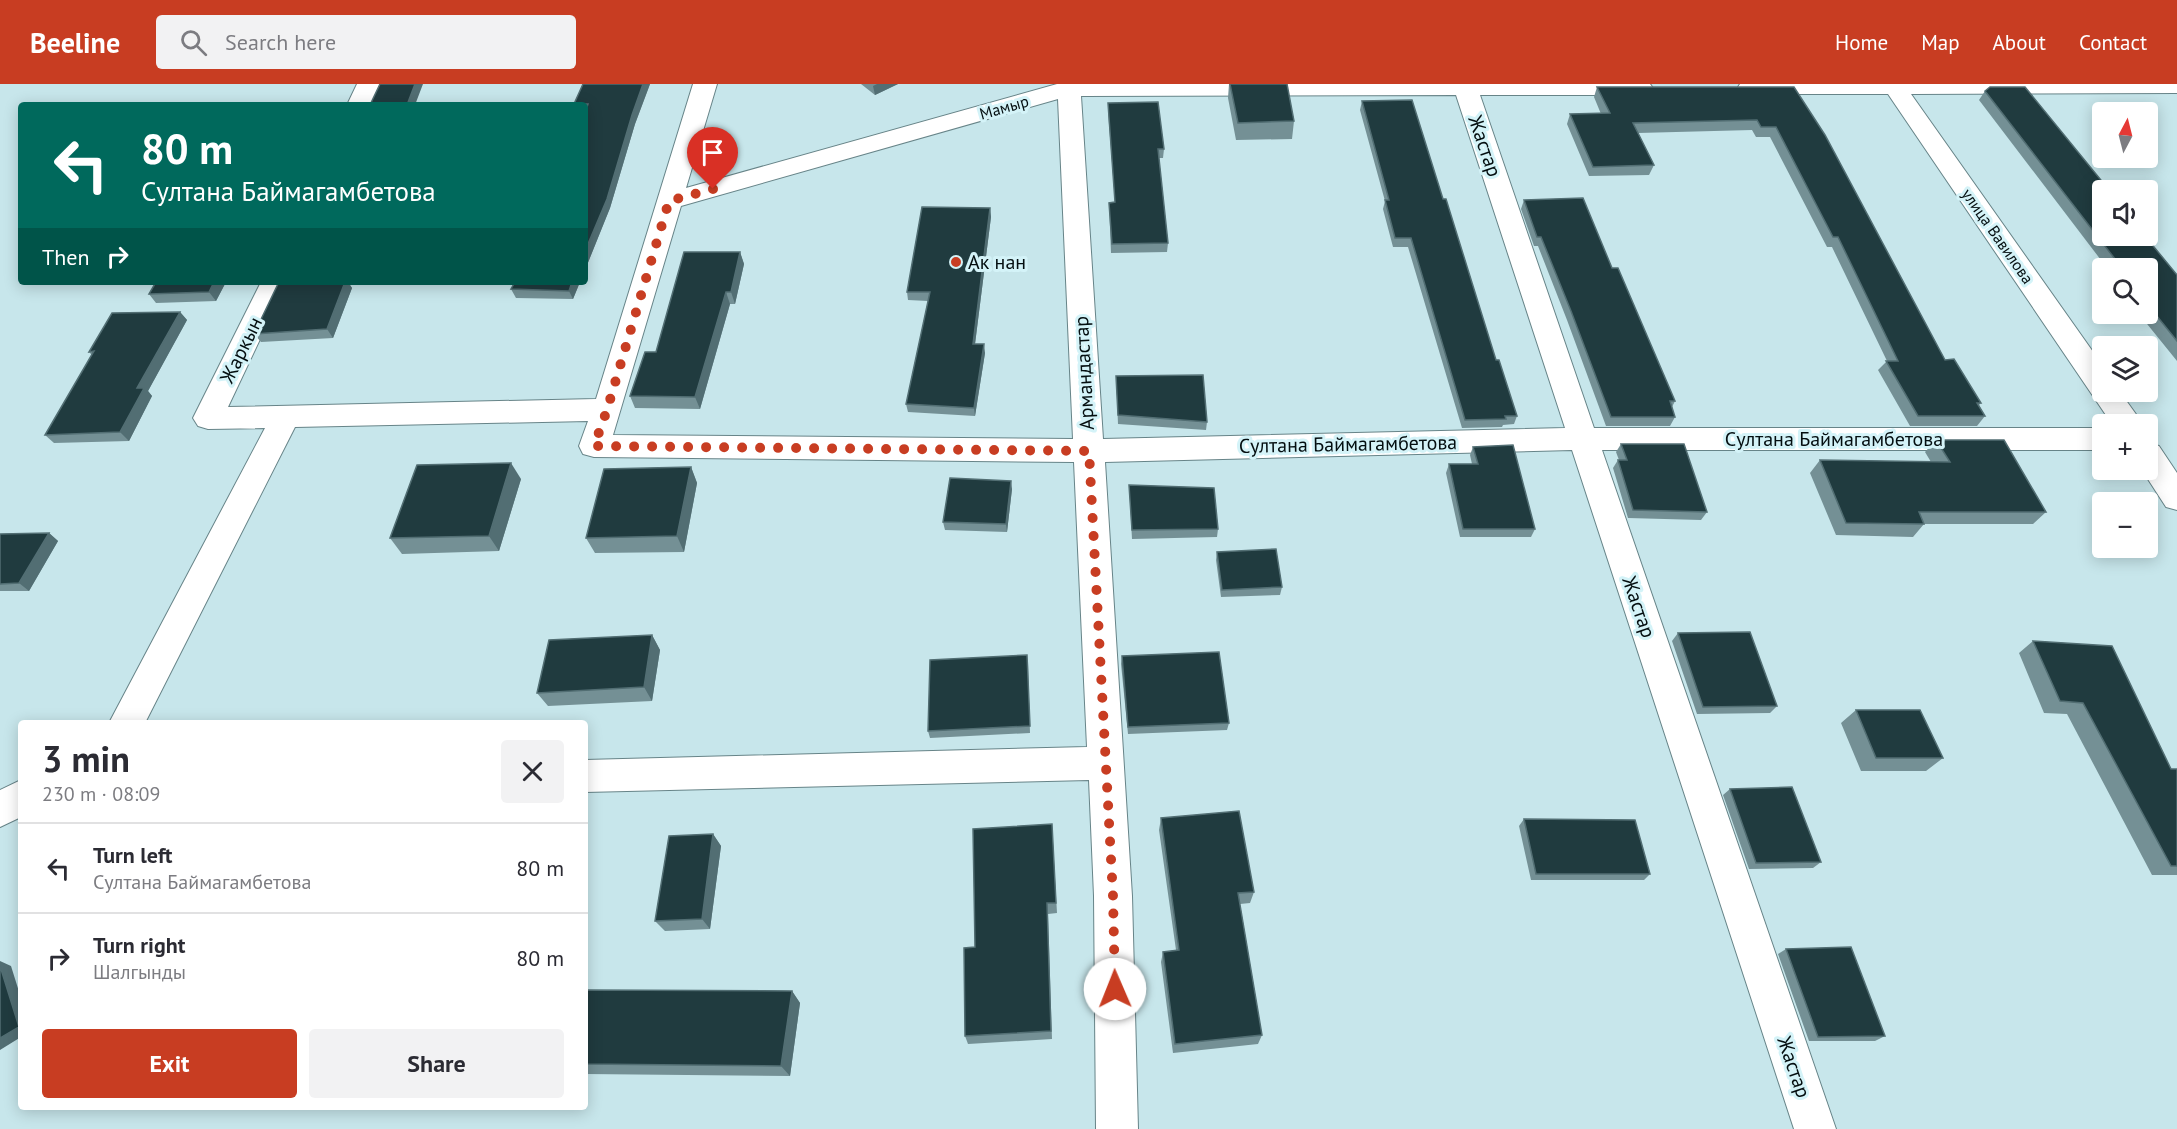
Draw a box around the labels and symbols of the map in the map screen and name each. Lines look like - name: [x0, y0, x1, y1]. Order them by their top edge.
- street label: Мамыр: [977, 90, 1031, 124]
- north arrow: [2092, 102, 2158, 168]
- street label: Жастар: [1462, 111, 1508, 180]
- pin: [687, 127, 738, 189]
- street label: улица Вавилова: [1958, 185, 2038, 287]
- place label: Ак нан: [968, 249, 1026, 275]
- marker: Ак нан: [949, 255, 963, 269]
- street label: Жаркын: [213, 313, 268, 388]
- street label: Армандастар: [1068, 315, 1100, 431]
- street label: Султана Баймагамбетова: [1725, 426, 1943, 452]
- street label: Султана Баймагамбетова: [1239, 429, 1457, 459]
- street label: Жастар: [1616, 572, 1662, 641]
- position arrow: [1083, 957, 1147, 1021]
- street label: Жастар: [1771, 1032, 1817, 1101]

